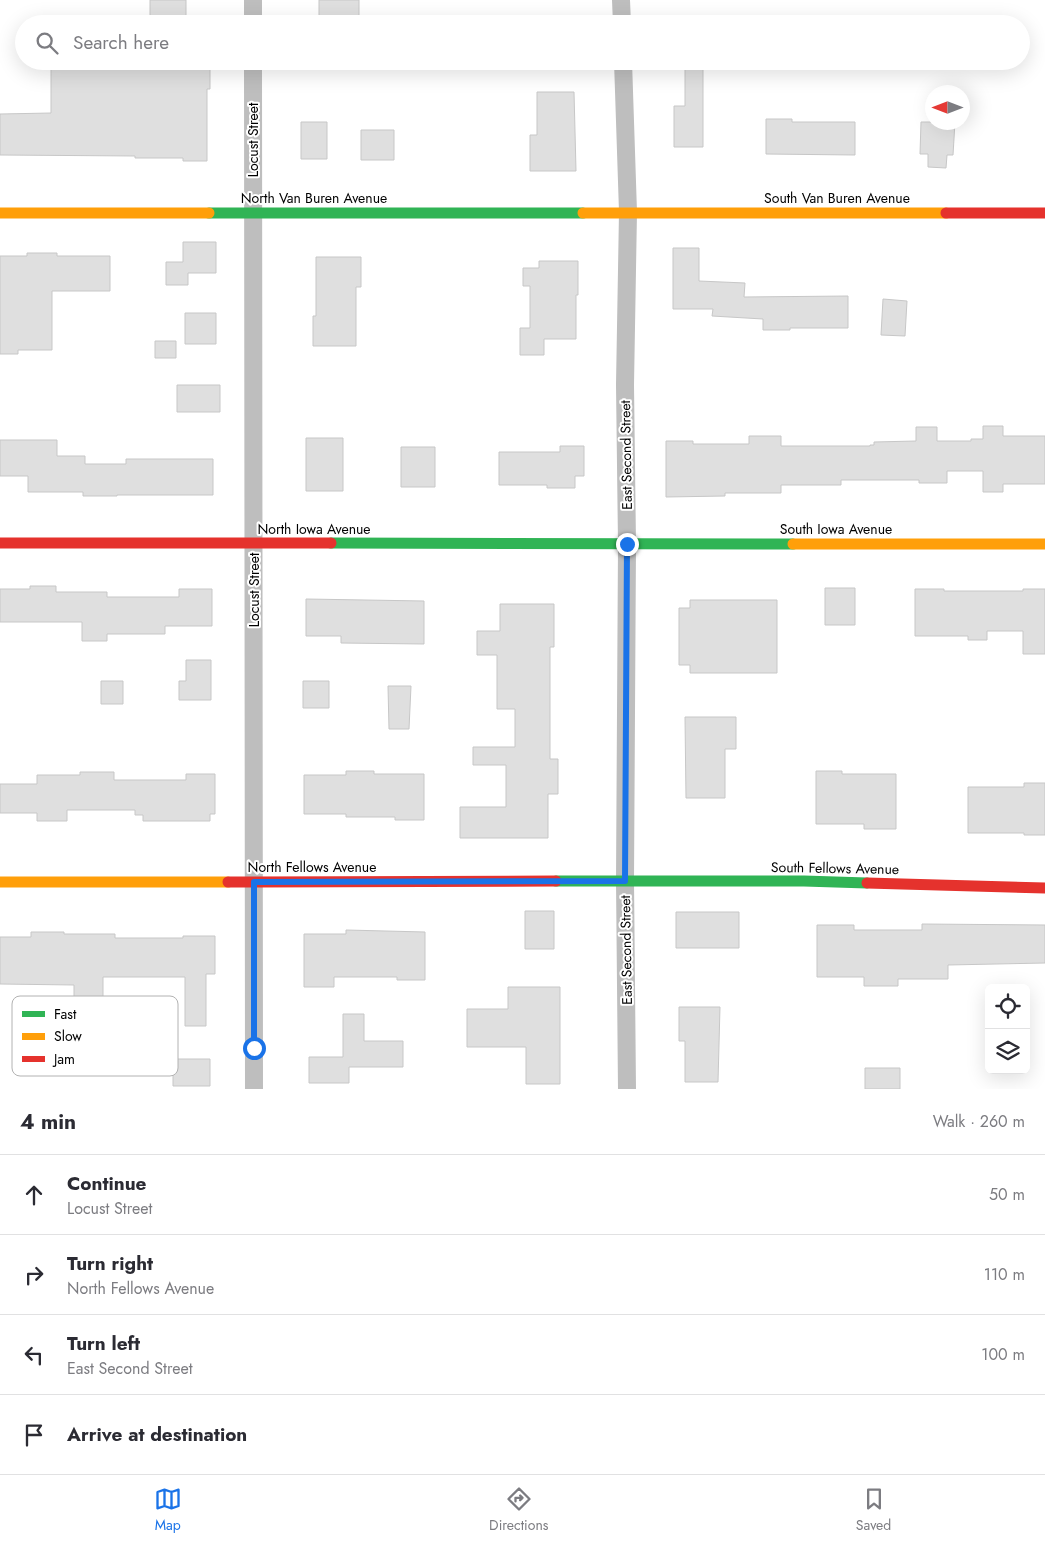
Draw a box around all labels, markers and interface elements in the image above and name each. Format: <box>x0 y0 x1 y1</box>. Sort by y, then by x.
search box <box>15 15 1030 70</box>
icon: search <box>33 29 61 57</box>
text: Search here <box>73 29 169 56</box>
north arrow <box>925 85 970 130</box>
street label: Locust Street <box>243 102 263 177</box>
street label: North Van Buren Avenue <box>241 188 387 208</box>
street label: South Van Buren Avenue <box>764 188 910 208</box>
street label: East Second Street <box>615 399 637 510</box>
street label: North Iowa Avenue <box>257 519 371 539</box>
street label: South Iowa Avenue <box>780 519 892 539</box>
route end <box>616 533 639 556</box>
street label: Locust Street <box>244 552 264 627</box>
street label: North Fellows Avenue <box>248 857 376 877</box>
street label: South Fellows Avenue <box>771 857 899 879</box>
street label: East Second Street <box>615 894 637 1005</box>
map controls <box>985 984 1030 1074</box>
button: locate <box>985 984 1030 1029</box>
legend <box>12 996 178 1076</box>
text: Fast <box>54 1004 77 1024</box>
text: Slow <box>54 1026 82 1046</box>
button: layers <box>985 1029 1030 1074</box>
route start <box>243 1037 266 1060</box>
text: Jam <box>52 1049 75 1069</box>
text: 4 min <box>20 1107 76 1137</box>
text: Walk · 260 m <box>933 1110 1025 1133</box>
text: Continue <box>67 1170 146 1197</box>
icon: ahead <box>20 1181 48 1209</box>
text: 50 m <box>989 1183 1025 1206</box>
text: Locust Street <box>67 1197 152 1220</box>
text: Turn right <box>67 1250 153 1277</box>
icon: right <box>20 1261 48 1289</box>
text: 110 m <box>984 1263 1025 1286</box>
text: North Fellows Avenue <box>67 1277 214 1300</box>
text: Turn left <box>67 1330 140 1357</box>
icon: left <box>20 1341 48 1369</box>
text: 100 m <box>981 1343 1025 1366</box>
text: East Second Street <box>67 1357 192 1380</box>
icon: arrive <box>20 1421 48 1449</box>
text: Arrive at destination <box>67 1421 247 1448</box>
tab: Map <box>154 1485 182 1535</box>
tab: Directions <box>489 1485 548 1535</box>
tab: Saved <box>856 1485 891 1535</box>

